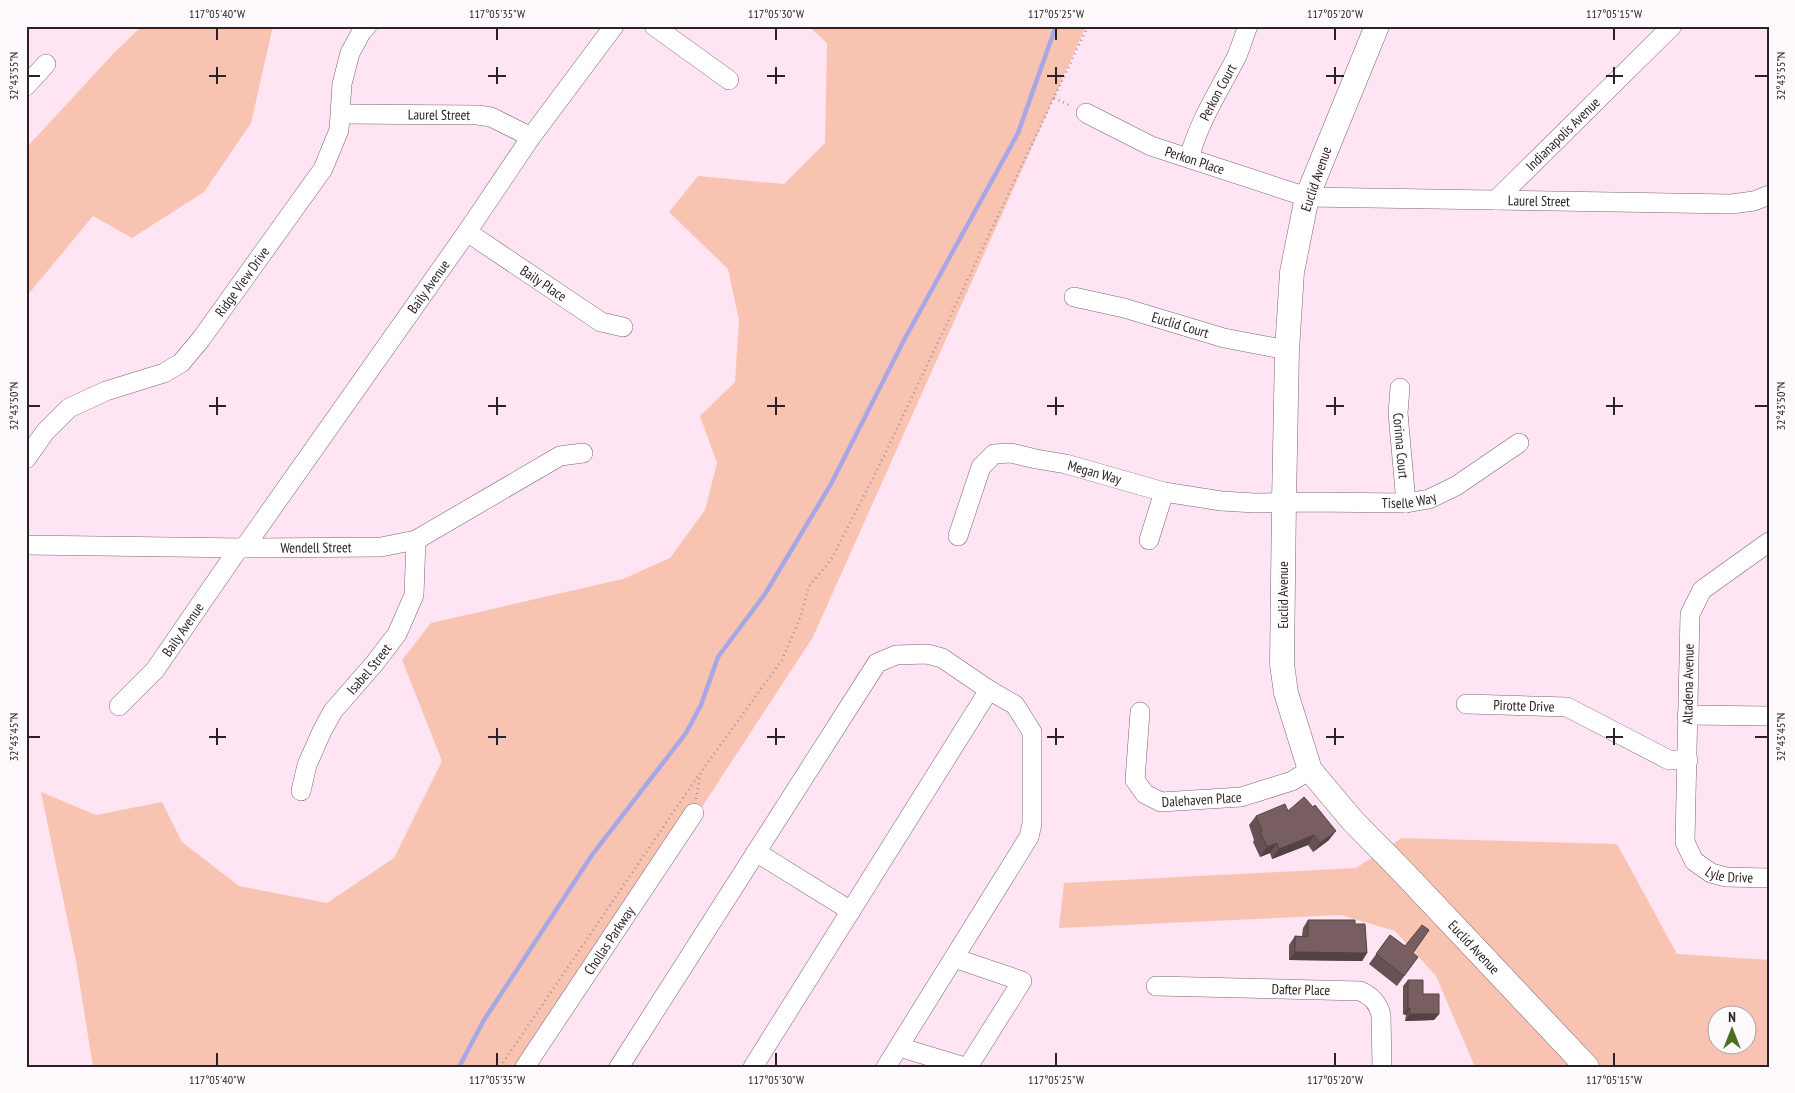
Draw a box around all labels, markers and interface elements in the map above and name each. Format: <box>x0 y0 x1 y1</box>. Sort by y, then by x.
text: 117°05'40"W <box>189 6 245 21</box>
text: 117°05'35"W <box>469 6 525 21</box>
text: 117°05'30"W <box>748 6 804 21</box>
text: 117°05'25"W <box>1028 6 1084 21</box>
text: 117°05'20"W <box>1307 6 1363 21</box>
text: 117°05'15"W <box>1586 6 1642 21</box>
text: 32°43'55"N <box>6 52 21 100</box>
text: 32°43'55"N <box>1773 52 1788 100</box>
street label: Perkon Court <box>1195 61 1240 124</box>
street label: Indianapolis Avenue <box>1522 93 1604 174</box>
street label: Laurel Street <box>408 105 470 124</box>
street label: Perkon Place <box>1163 142 1227 179</box>
street label: Euclid Avenue <box>1297 144 1336 214</box>
street label: Laurel Street <box>1508 191 1570 210</box>
street label: Ridge View Drive <box>211 243 274 320</box>
street label: Baily Avenue <box>403 256 454 317</box>
street label: Baily Place <box>517 261 570 305</box>
street label: Euclid Court <box>1150 308 1211 342</box>
text: 32°43'50"N <box>6 382 21 430</box>
text: 32°43'50"N <box>1773 382 1788 430</box>
street label: Corinna Court <box>1389 412 1413 480</box>
street label: Megan Way <box>1066 456 1124 489</box>
street label: Tiselle Way <box>1382 488 1440 512</box>
street label: Wendell Street <box>280 538 352 557</box>
street label: Euclid Avenue <box>1274 561 1292 629</box>
street label: Baily Avenue <box>158 599 208 660</box>
street label: Isabel Street <box>343 640 395 698</box>
street label: Altadena Avenue <box>1678 643 1698 725</box>
street label: Pirotte Drive <box>1493 696 1555 716</box>
text: 32°43'45"N <box>6 713 21 761</box>
text: 32°43'45"N <box>1773 713 1788 761</box>
street label: Dalehaven Place <box>1161 788 1242 811</box>
street label: Lyle Drive <box>1702 863 1753 887</box>
street label: Chollas Parkway <box>580 902 639 978</box>
street label: Euclid Avenue <box>1444 917 1504 978</box>
street label: Dafter Place <box>1271 980 1331 999</box>
north arrow <box>1708 1006 1758 1056</box>
text: N <box>1728 1008 1736 1026</box>
text: 117°05'40"W <box>189 1072 245 1087</box>
text: 117°05'35"W <box>469 1072 525 1087</box>
text: 117°05'30"W <box>748 1072 804 1087</box>
text: 117°05'25"W <box>1028 1072 1084 1087</box>
text: 117°05'20"W <box>1307 1072 1363 1087</box>
text: 117°05'15"W <box>1586 1072 1642 1087</box>

